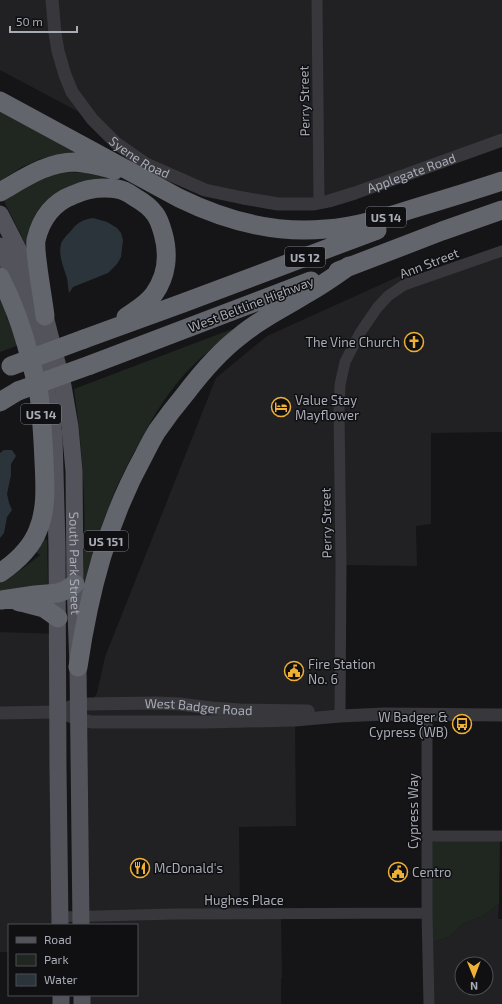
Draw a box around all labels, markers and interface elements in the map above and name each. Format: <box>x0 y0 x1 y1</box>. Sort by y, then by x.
scale bar <box>10 8 77 34</box>
text: 50 m <box>16 14 43 28</box>
street label: Perry Street <box>295 66 313 136</box>
street label: Syene Road <box>106 133 172 182</box>
street label: Applegate Road <box>365 149 458 196</box>
road number: US 14 <box>366 207 406 227</box>
street label: Ann Street <box>397 244 461 282</box>
road number: US 12 <box>285 247 325 267</box>
street label: West Beltline Highway <box>186 273 316 335</box>
church icon: The Vine Church <box>403 331 425 353</box>
place label: The Vine Church <box>305 334 400 350</box>
place label: Value Stay Mayflower <box>295 392 359 423</box>
hotel icon: Value Stay Mayflower <box>270 396 292 418</box>
road number: US 14 <box>21 404 61 424</box>
street label: Perry Street <box>317 488 335 558</box>
street label: South Park Street <box>66 512 84 615</box>
road number: US 151 <box>84 531 128 551</box>
place label: Fire Station No. 6 <box>308 656 376 687</box>
public building icon: Fire Station No. 6 <box>283 660 305 682</box>
street label: West Badger Road <box>144 695 253 718</box>
place label: W Badger & Cypress (WB) <box>369 709 448 740</box>
bus stop icon: W Badger & Cypress (WB) <box>451 713 473 735</box>
street label: Cypress Way <box>405 773 421 849</box>
restaurant icon: McDonald's <box>129 857 151 879</box>
place label: McDonald's <box>154 860 223 876</box>
public building icon: Centro <box>387 861 409 883</box>
place label: Centro <box>412 864 451 880</box>
street label: Hughes Place <box>204 892 284 908</box>
legend <box>8 924 138 996</box>
text: Road <box>44 932 72 946</box>
text: Park <box>44 952 69 966</box>
north arrow <box>454 956 494 996</box>
text: Water <box>44 972 78 986</box>
text: N <box>470 980 478 993</box>

